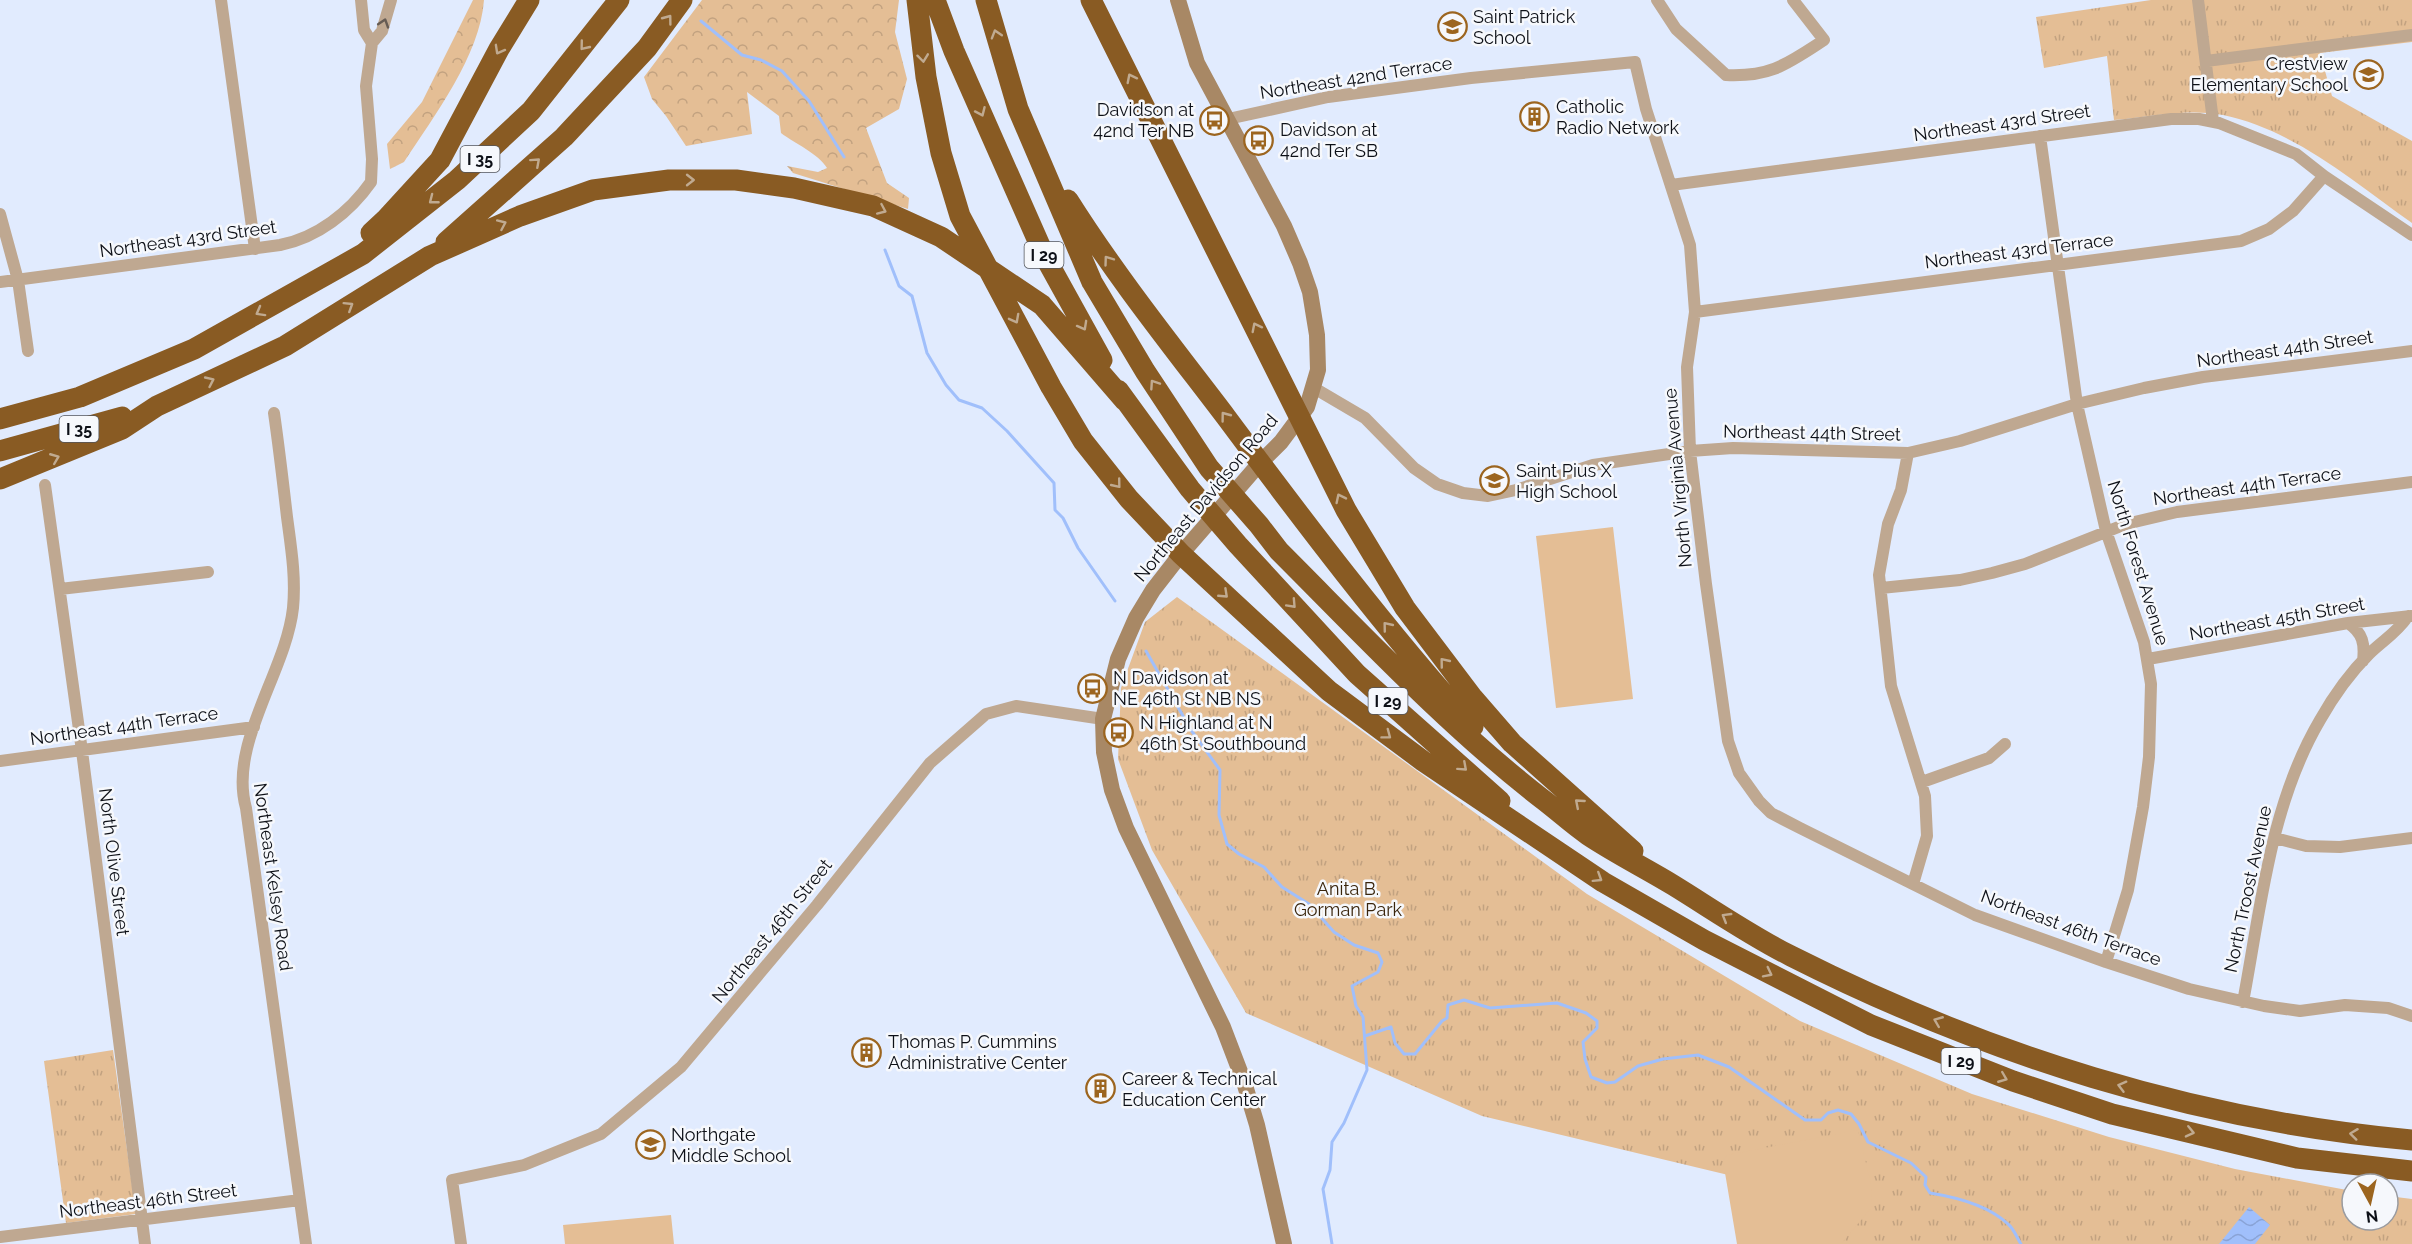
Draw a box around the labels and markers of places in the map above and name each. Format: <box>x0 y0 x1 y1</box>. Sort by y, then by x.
place label: Saint Patrick School <box>1473 6 1576 48</box>
school or university icon: Saint Patrick School <box>1436 11 1468 43</box>
place label: Crestview Elementary School <box>2190 53 2348 95</box>
school or university icon: Crestview Elementary School <box>2353 58 2385 90</box>
place label: Catholic Radio Network <box>1556 96 1679 138</box>
place label: Davidson at 42nd Ter NB <box>1093 99 1194 141</box>
building icon: Catholic Radio Network <box>1519 101 1551 133</box>
bus stop icon: Davidson at 42nd Ter NB <box>1199 104 1231 136</box>
place label: Davidson at 42nd Ter SB <box>1280 119 1378 161</box>
bus stop icon: Davidson at 42nd Ter SB <box>1243 124 1275 156</box>
place label: Saint Pius X High School <box>1516 460 1617 502</box>
school or university icon: Saint Pius X High School <box>1479 465 1511 497</box>
place label: N Davidson at NE 46th St NB NS <box>1113 667 1261 709</box>
bus stop icon: N Davidson at NE 46th St NB NS <box>1076 672 1108 704</box>
place label: N Highland at N 46th St Southbound <box>1140 712 1306 754</box>
bus stop icon: N Highland at N 46th St Southbound <box>1103 717 1135 749</box>
place label: Thomas P. Cummins Administrative Center <box>888 1031 1068 1073</box>
building icon: Thomas P. Cummins Administrative Center <box>851 1036 883 1068</box>
place label: Career & Technical Education Center <box>1122 1068 1277 1110</box>
building icon: Career & Technical Education Center <box>1085 1073 1117 1105</box>
place label: Northgate Middle School <box>671 1124 791 1166</box>
school or university icon: Northgate Middle School <box>634 1129 666 1161</box>

